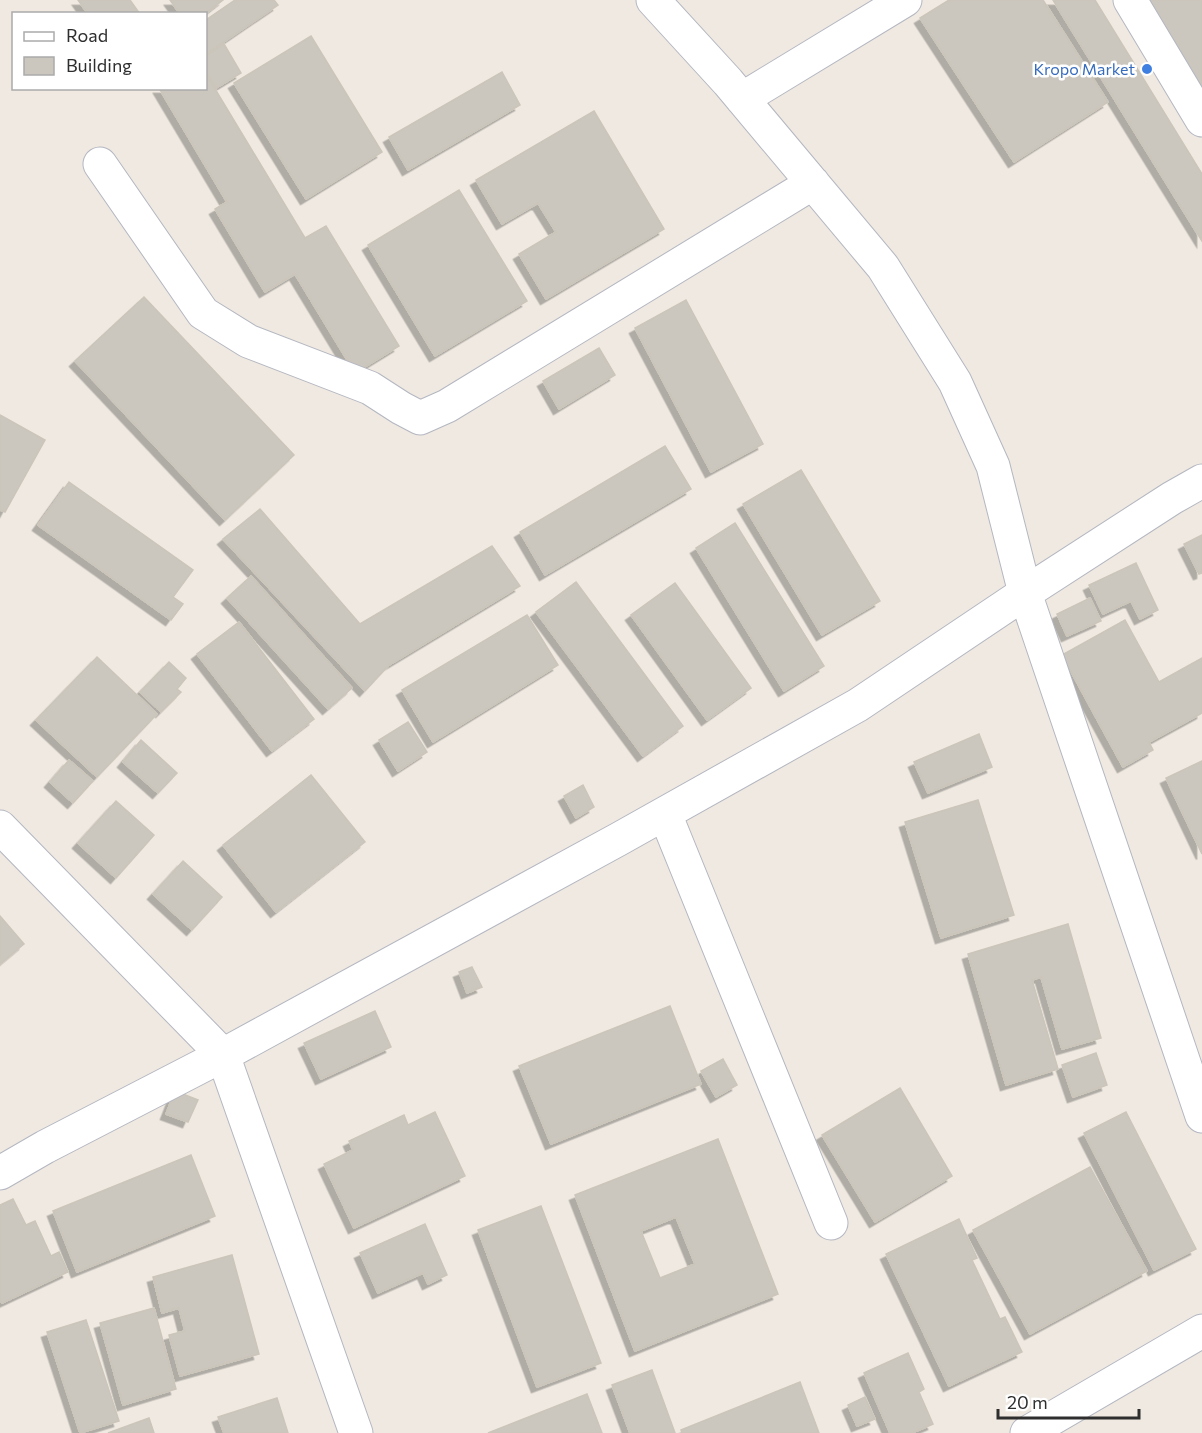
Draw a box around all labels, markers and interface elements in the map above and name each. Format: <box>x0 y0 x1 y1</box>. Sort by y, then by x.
legend <box>12 12 207 90</box>
text: Road <box>66 24 108 46</box>
text: Building <box>66 54 132 76</box>
place label: Kropo Market <box>1033 59 1135 78</box>
marker: Kropo Market <box>1140 62 1154 76</box>
scale bar <box>998 1382 1139 1420</box>
text: 20 m <box>1007 1391 1048 1413</box>

